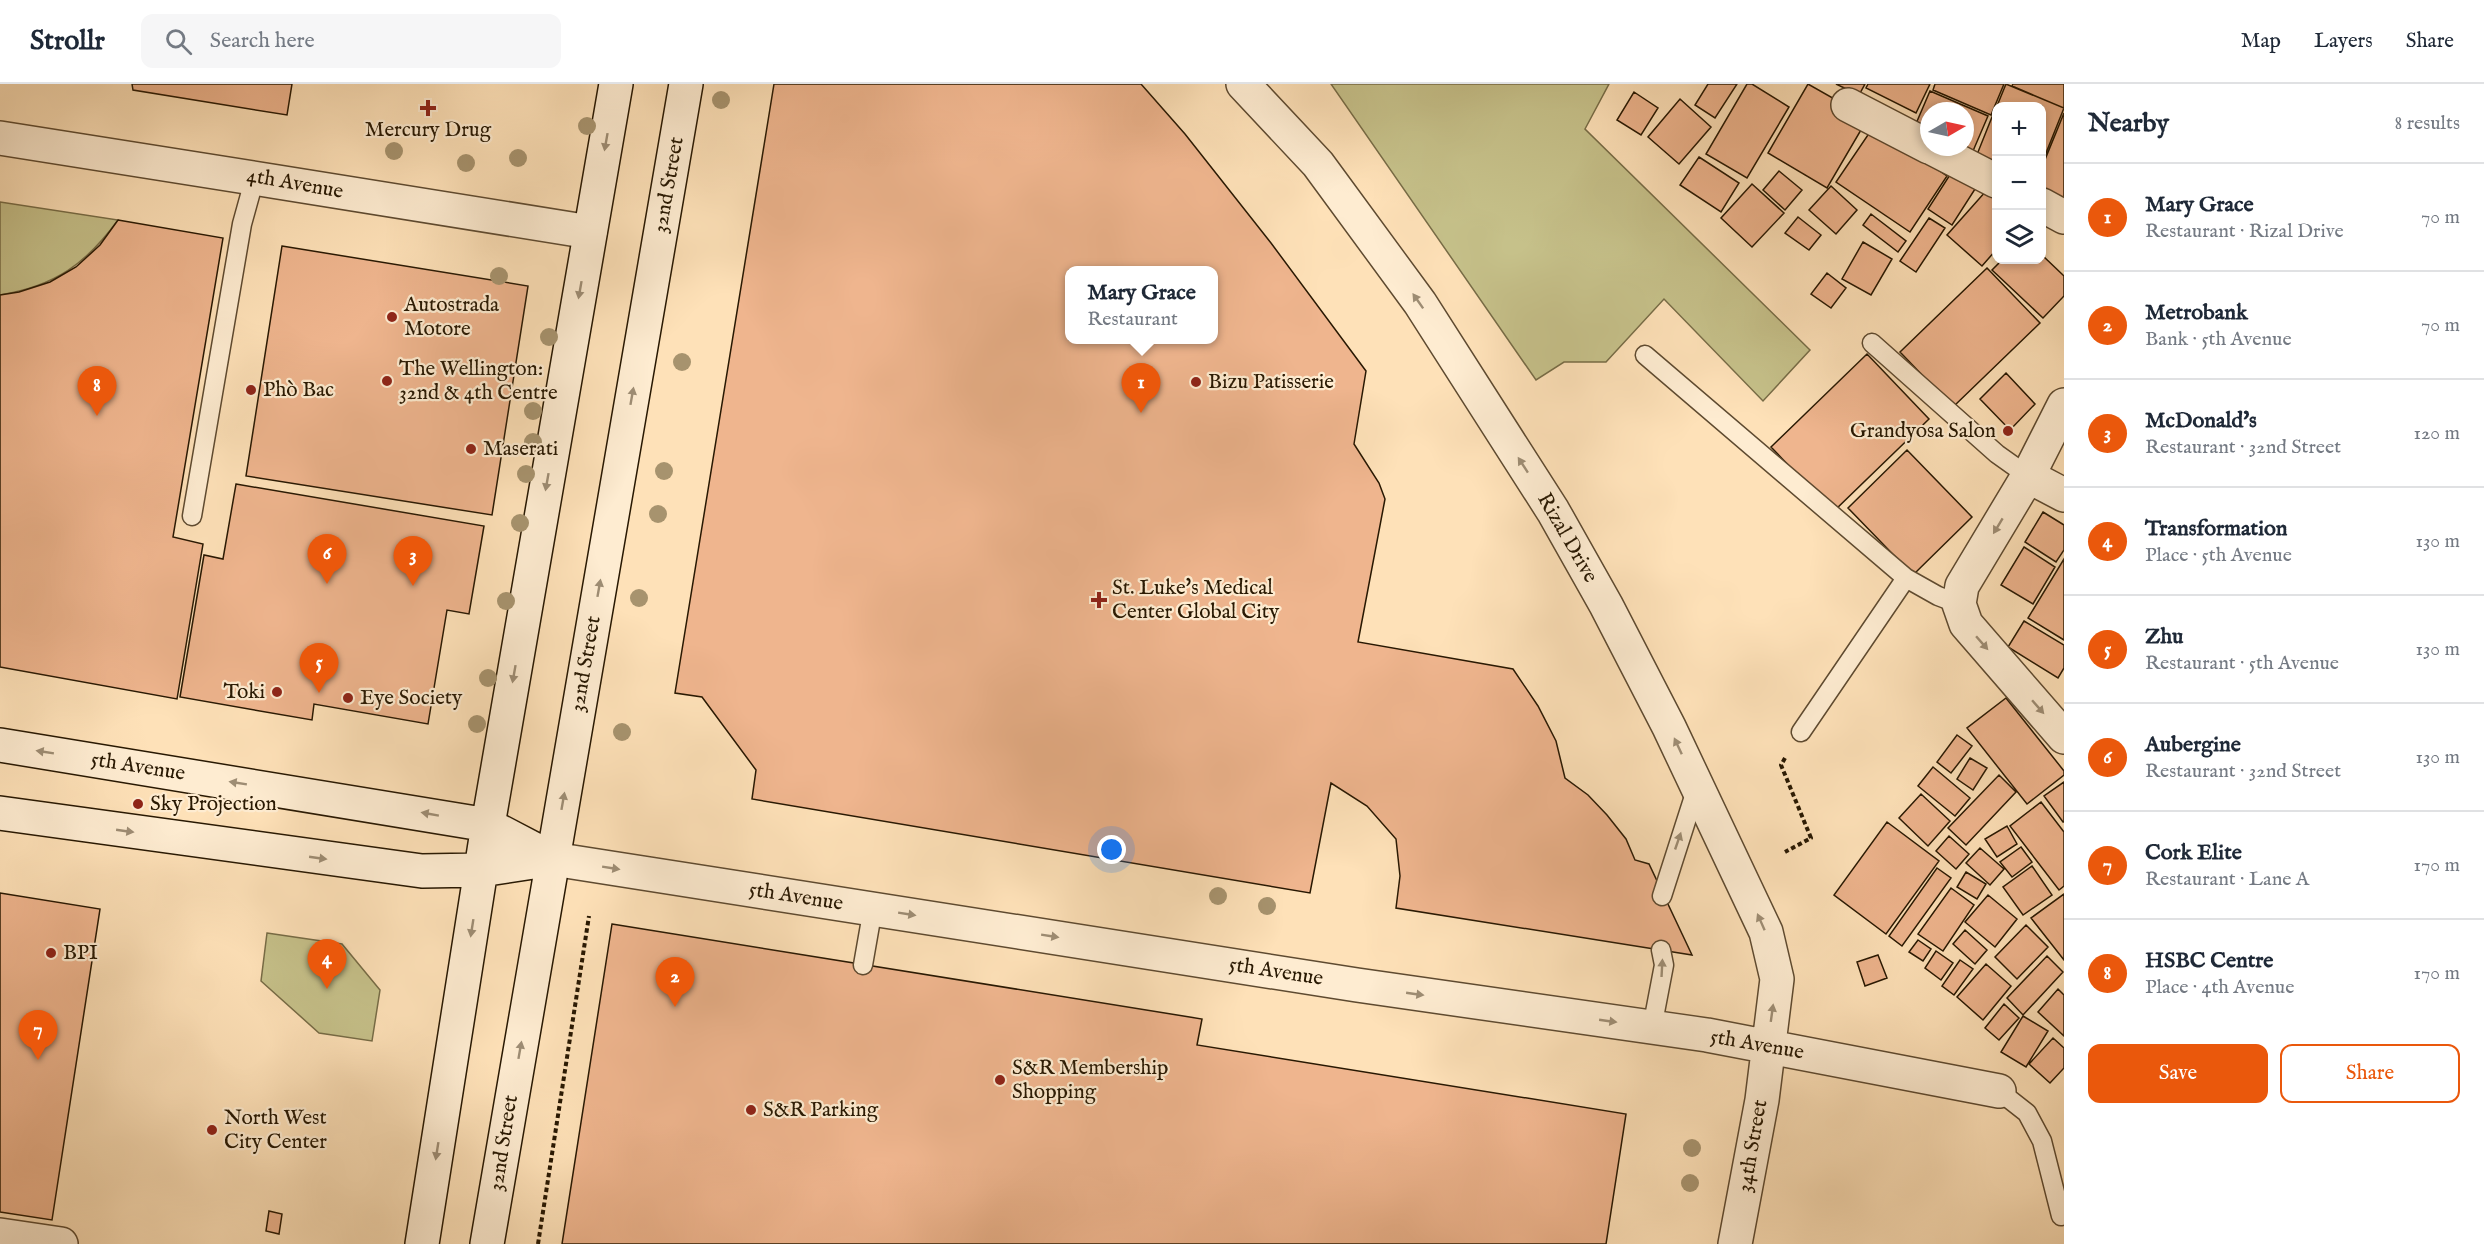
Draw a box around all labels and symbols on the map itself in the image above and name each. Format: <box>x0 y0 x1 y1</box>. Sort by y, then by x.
marker: Mercury Drug <box>421 101 435 115</box>
north arrow <box>1920 102 1974 156</box>
place label: Mercury Drug <box>365 117 492 144</box>
one-way arrow <box>601 132 610 151</box>
street label: 32nd Street <box>647 135 691 235</box>
street label: 4th Avenue <box>245 162 346 206</box>
one-way arrow <box>575 280 584 299</box>
place label: Autostrada Motore <box>403 292 500 343</box>
one-way arrow <box>1412 294 1424 310</box>
marker: Autostrada Motore <box>385 310 399 324</box>
place label: The Wellington: 32nd & 4th Centre <box>399 356 558 407</box>
pin: 1 <box>1122 364 1160 413</box>
pin: 8 <box>78 366 116 416</box>
place label: Bizu Patisserie <box>1208 369 1334 396</box>
marker: The Wellington: 32nd & 4th Centre <box>380 374 394 388</box>
marker: Bizu Patisserie <box>1189 375 1203 389</box>
place label: Phò Bac <box>263 377 334 404</box>
marker: Phò Bac <box>244 383 258 397</box>
one-way arrow <box>628 386 637 405</box>
place label: Grandyosa Salon <box>1850 418 1996 445</box>
marker: Grandyosa Salon <box>2001 424 2015 438</box>
place label: Maserati <box>483 436 558 463</box>
marker: Maserati <box>464 442 478 456</box>
one-way arrow <box>1517 458 1529 474</box>
one-way arrow <box>542 472 551 491</box>
street label: Rizal Drive <box>1530 488 1604 588</box>
one-way arrow <box>1993 518 2004 534</box>
pin: 6 <box>308 534 346 584</box>
pin: 3 <box>394 536 432 586</box>
place label: St. Luke's Medical Center Global City <box>1112 575 1280 626</box>
one-way arrow <box>595 579 604 598</box>
marker: St. Luke's Medical Center Global City <box>1090 591 1108 609</box>
street label: 32nd Street <box>564 614 608 714</box>
one-way arrow <box>1975 635 1988 650</box>
pin: 5 <box>300 644 338 693</box>
one-way arrow <box>509 665 518 684</box>
place label: Toki <box>224 679 265 706</box>
marker: Toki <box>270 685 284 699</box>
place label: Eye Society <box>360 685 463 712</box>
marker: Eye Society <box>341 691 355 705</box>
one-way arrow <box>2031 699 2044 714</box>
one-way arrow <box>1674 738 1683 755</box>
street label: 5th Avenue <box>89 746 187 788</box>
one-way arrow <box>35 748 54 757</box>
one-way arrow <box>228 778 247 787</box>
place label: Sky Projection <box>150 791 277 818</box>
one-way arrow <box>559 791 568 810</box>
marker: Sky Projection <box>131 797 145 811</box>
one-way arrow <box>421 809 440 818</box>
one-way arrow <box>116 827 135 836</box>
one-way arrow <box>1674 832 1684 850</box>
your location <box>1097 835 1126 864</box>
one-way arrow <box>309 853 328 862</box>
one-way arrow <box>601 864 620 873</box>
street label: 5th Avenue <box>747 876 845 918</box>
one-way arrow <box>898 909 917 918</box>
one-way arrow <box>1757 914 1766 931</box>
one-way arrow <box>467 919 476 938</box>
one-way arrow <box>1040 932 1059 941</box>
place label: BPI <box>63 940 98 967</box>
pin: 4 <box>308 940 346 989</box>
marker: BPI <box>44 946 58 960</box>
street label: 5th Avenue <box>1227 951 1325 993</box>
pin: 2 <box>656 958 694 1007</box>
one-way arrow <box>1657 958 1666 977</box>
one-way arrow <box>1406 989 1425 998</box>
one-way arrow <box>1768 1003 1777 1022</box>
pin: 7 <box>18 1010 57 1060</box>
one-way arrow <box>1599 1017 1618 1026</box>
street label: 5th Avenue <box>1708 1023 1806 1067</box>
one-way arrow <box>516 1041 525 1060</box>
place label: S&R Membership Shopping <box>1012 1055 1168 1106</box>
marker: S&R Membership Shopping <box>993 1073 1007 1087</box>
street label: 32nd Street <box>483 1093 525 1193</box>
place label: S&R Parking <box>763 1097 879 1124</box>
street label: 34th Street <box>1732 1098 1774 1194</box>
marker: S&R Parking <box>744 1103 758 1117</box>
place label: North West City Center <box>224 1105 327 1156</box>
marker: North West City Center <box>205 1123 219 1137</box>
one-way arrow <box>432 1142 441 1161</box>

